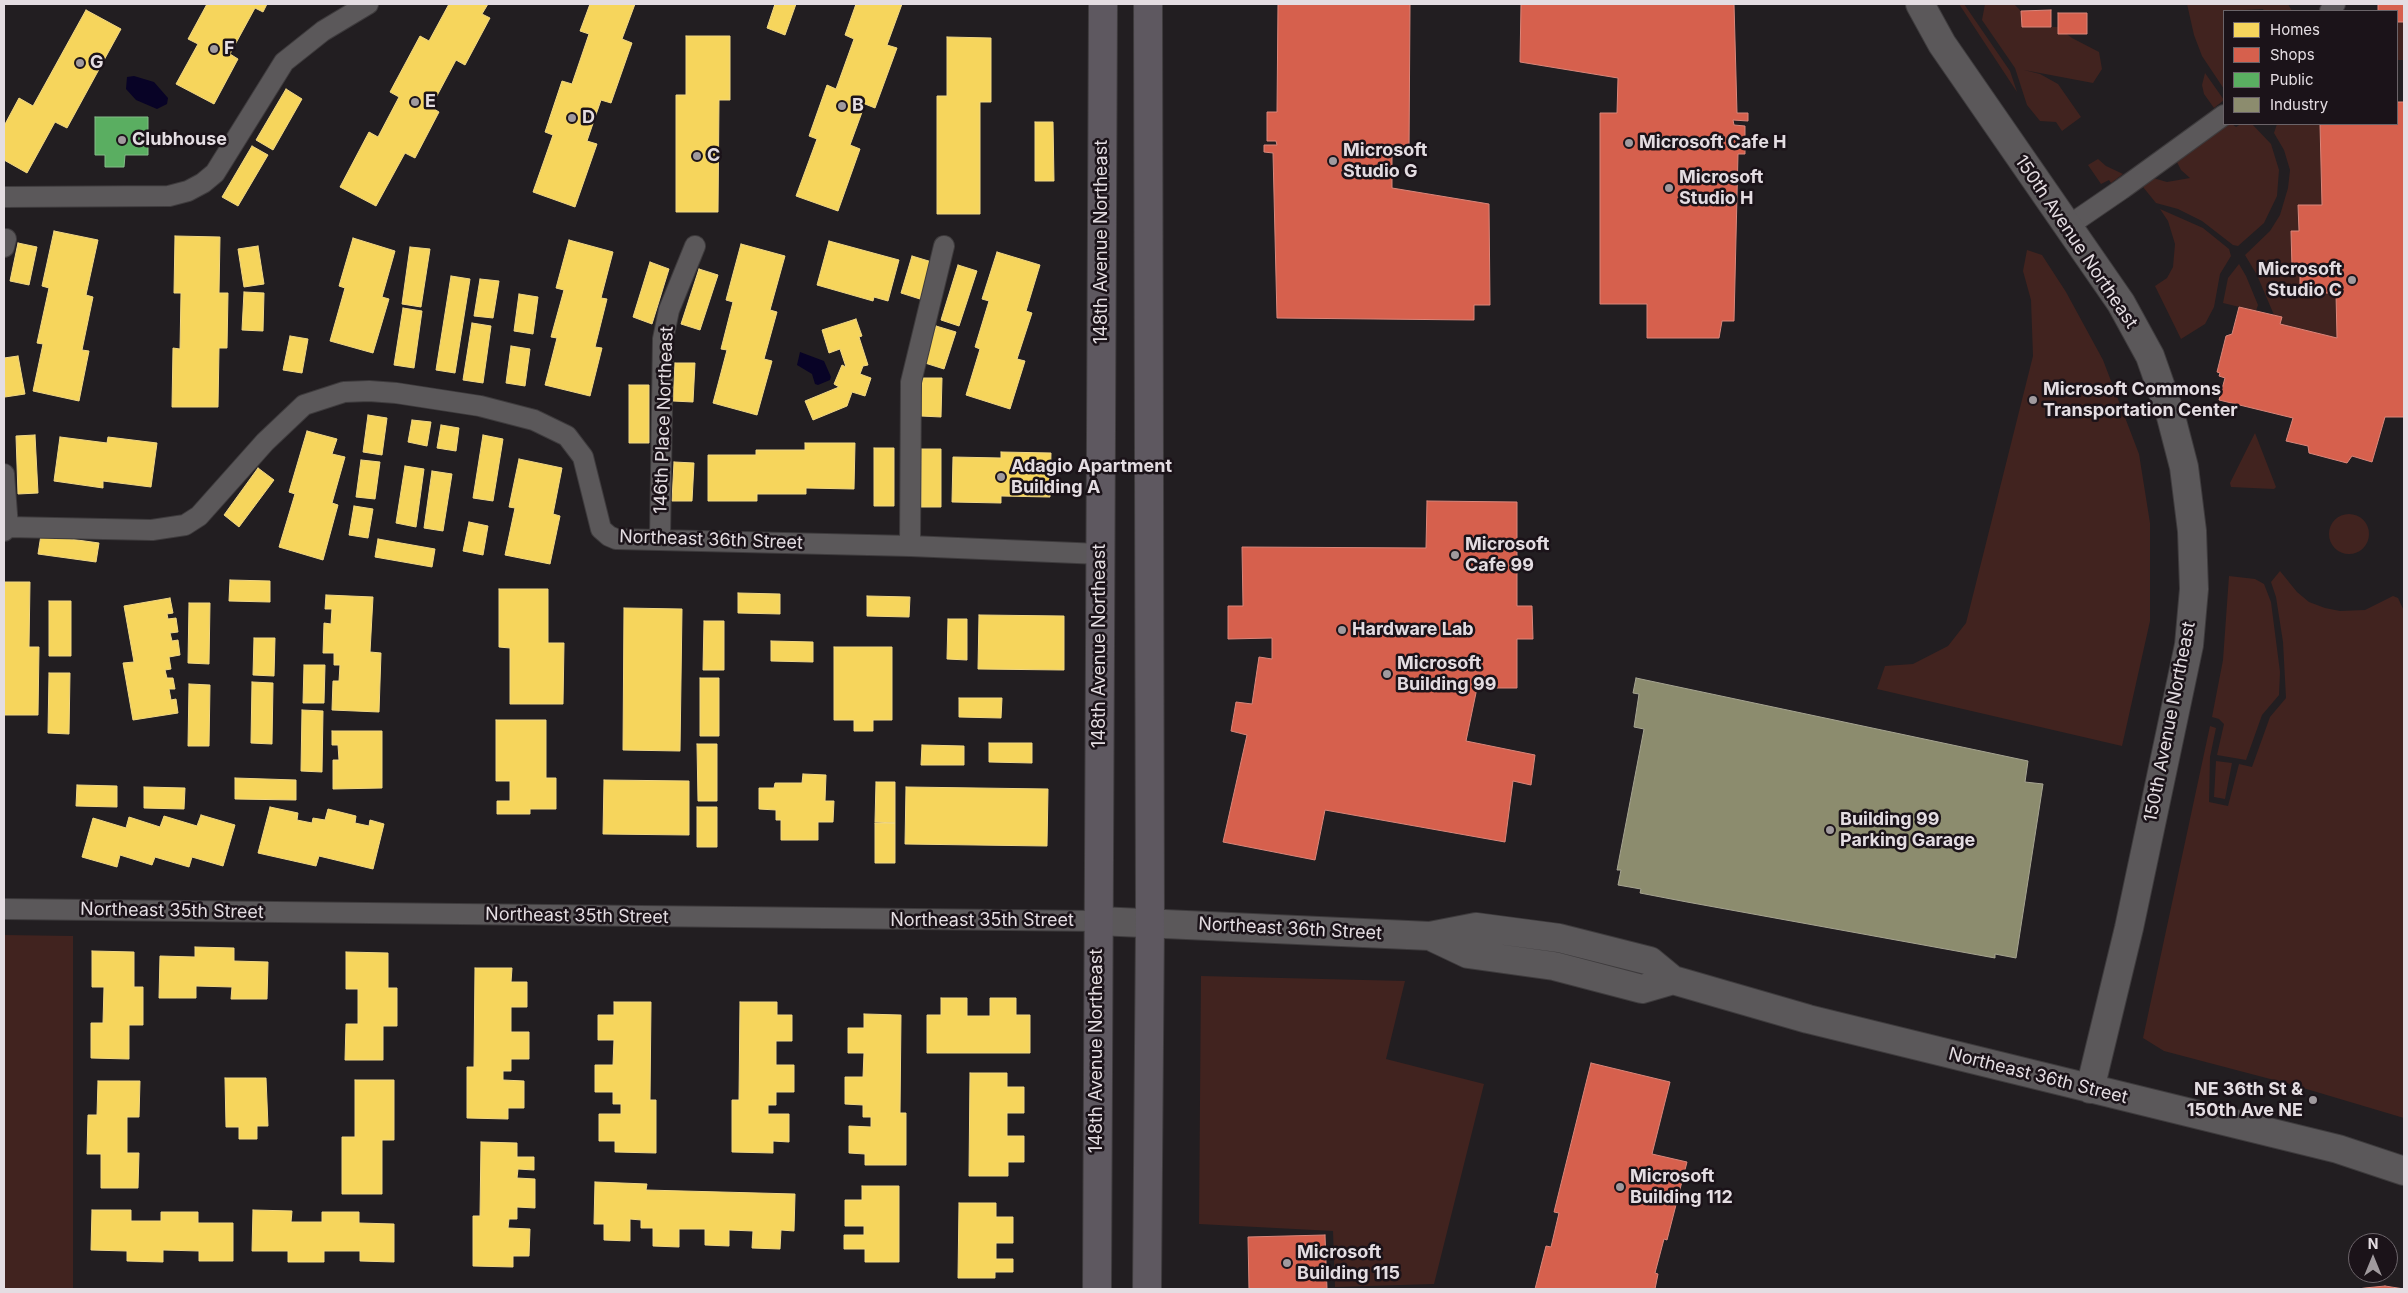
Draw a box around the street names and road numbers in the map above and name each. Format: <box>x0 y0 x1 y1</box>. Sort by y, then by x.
street label: 148th Avenue Northeast <box>1091 140 1113 344</box>
street label: 150th Avenue Northeast <box>2010 151 2142 333</box>
street label: 146th Place Northeast <box>650 326 678 514</box>
street label: Northeast 36th Street <box>619 526 803 554</box>
street label: 148th Avenue Northeast <box>1089 544 1111 748</box>
street label: 150th Avenue Northeast <box>2140 620 2200 824</box>
street label: Northeast 35th Street <box>80 899 264 923</box>
street label: Northeast 35th Street <box>485 904 669 928</box>
street label: Northeast 35th Street <box>890 910 1074 932</box>
street label: Northeast 36th Street <box>1198 913 1382 945</box>
street label: 148th Avenue Northeast <box>1086 949 1108 1153</box>
street label: Northeast 36th Street <box>1946 1043 2130 1109</box>

